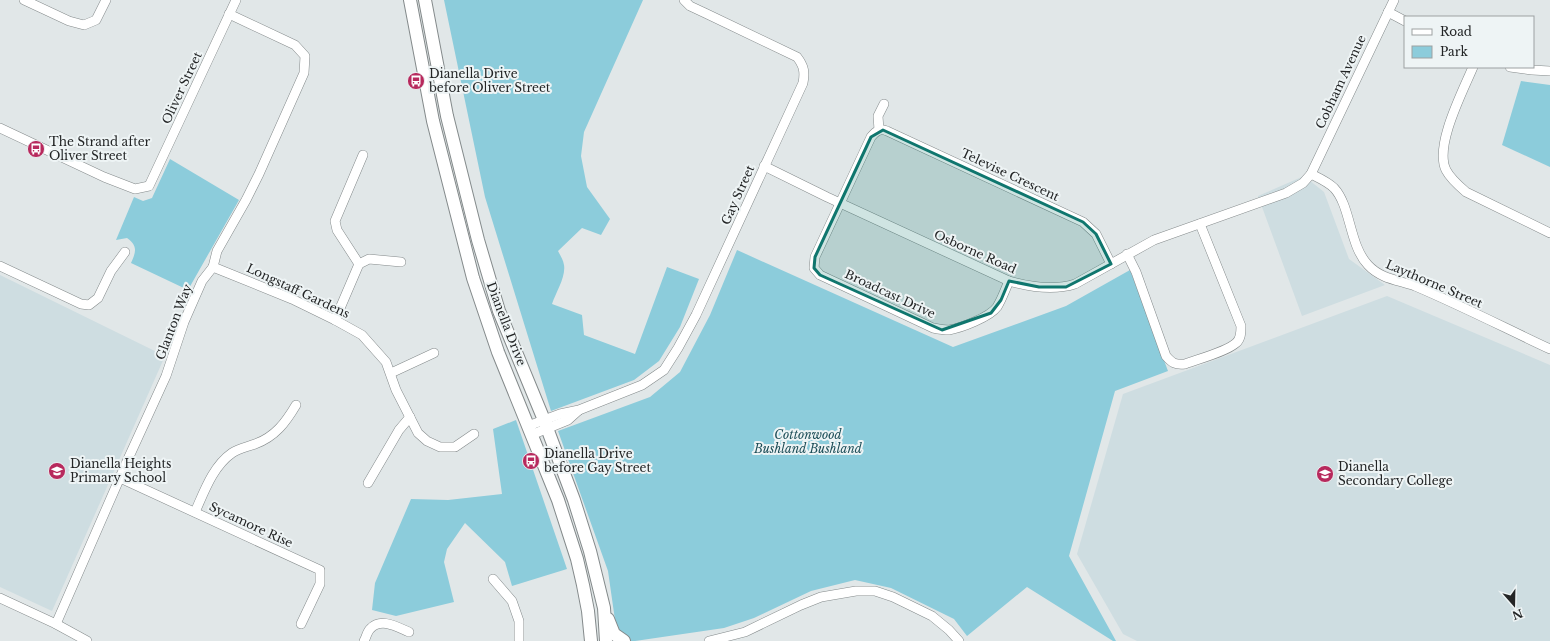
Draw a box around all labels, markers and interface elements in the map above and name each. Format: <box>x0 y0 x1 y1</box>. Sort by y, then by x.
legend <box>1404 16 1534 68</box>
text: Road <box>1440 24 1472 39</box>
street label: Cobham Avenue <box>1312 32 1369 131</box>
text: Park <box>1440 44 1468 59</box>
street label: Oliver Street <box>158 49 205 126</box>
place label: Dianella Drive before Oliver Street <box>428 66 551 95</box>
bus stop icon: Dianella Drive before Oliver Street <box>406 71 426 91</box>
place label: The Strand after Oliver Street <box>49 134 151 163</box>
bus stop icon: The Strand after Oliver Street <box>26 139 46 159</box>
street label: Televise Crescent <box>959 145 1062 204</box>
street label: Gay Street <box>718 162 758 227</box>
street label: Osborne Road <box>932 227 1019 276</box>
street label: Laythorne Street <box>1383 256 1485 311</box>
street label: Longstaff Gardens <box>244 260 352 321</box>
street label: Broadcast Drive <box>843 266 938 321</box>
street label: Dianella Drive <box>484 280 529 368</box>
street label: Glanton Way <box>152 281 195 362</box>
park label: Cottonwood Bushland Bushland <box>753 427 863 456</box>
place label: Dianella Drive before Gay Street <box>543 446 651 475</box>
bus stop icon: Dianella Drive before Gay Street <box>521 451 541 471</box>
place label: Dianella Heights Primary School <box>70 456 171 485</box>
place label: Dianella Secondary College <box>1338 459 1453 488</box>
school or university icon: Dianella Heights Primary School <box>47 461 67 481</box>
school or university icon: Dianella Secondary College <box>1315 464 1335 484</box>
street label: Sycamore Rise <box>207 499 296 551</box>
north arrow <box>1494 585 1534 625</box>
text: N <box>1510 606 1525 623</box>

